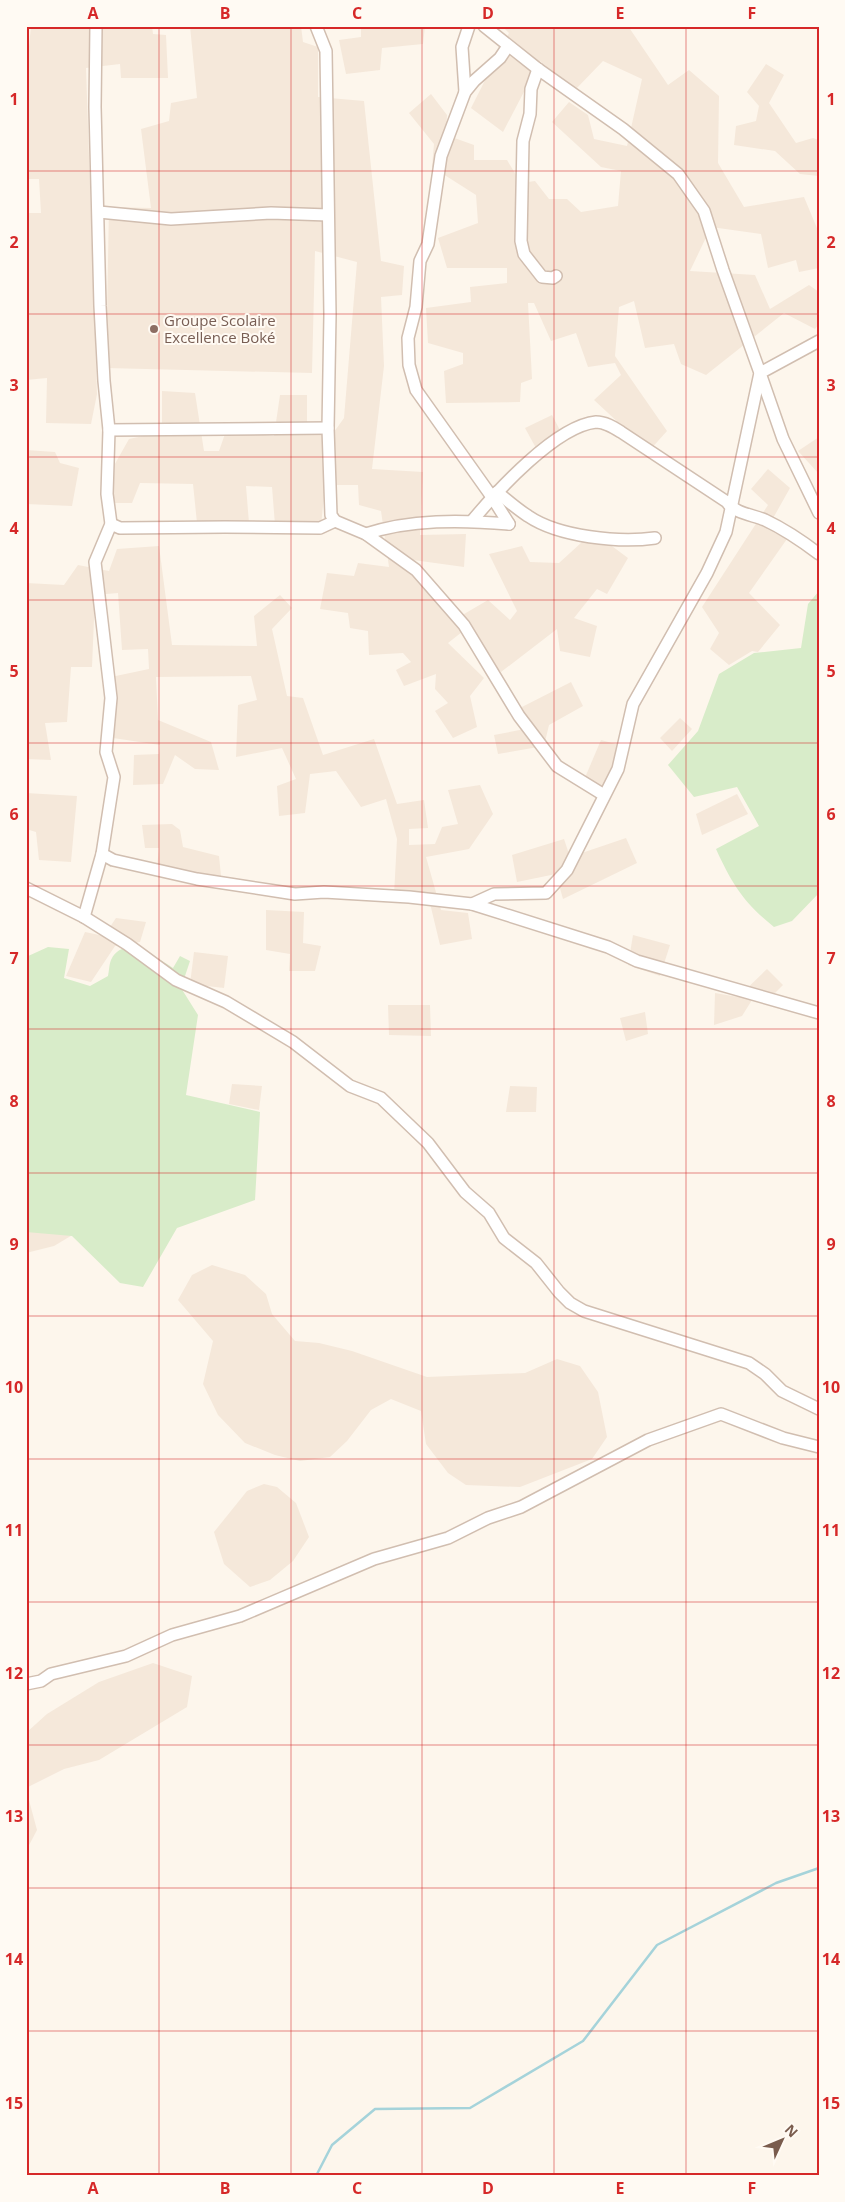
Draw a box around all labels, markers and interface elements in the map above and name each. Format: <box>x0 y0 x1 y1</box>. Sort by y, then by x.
text: A <box>87 2 99 24</box>
text: B <box>220 2 230 24</box>
text: C <box>352 2 362 24</box>
text: D <box>482 2 494 24</box>
text: E <box>616 2 625 24</box>
text: F <box>748 2 756 24</box>
text: 1 <box>9 88 19 110</box>
text: 1 <box>826 88 836 110</box>
text: 2 <box>9 231 19 253</box>
text: 2 <box>826 231 836 253</box>
place label: Groupe Scolaire Excellence Boké <box>164 310 276 347</box>
marker: Groupe Scolaire Excellence Boké <box>148 323 160 335</box>
text: 3 <box>9 374 19 396</box>
text: 3 <box>826 374 836 396</box>
text: 4 <box>9 517 19 539</box>
text: 4 <box>826 517 836 539</box>
text: 5 <box>9 660 19 682</box>
text: 5 <box>826 660 836 682</box>
text: 6 <box>9 803 19 825</box>
text: 6 <box>826 803 836 825</box>
text: 7 <box>9 947 19 969</box>
text: 7 <box>826 947 836 969</box>
text: 8 <box>9 1090 19 1112</box>
text: 8 <box>826 1090 836 1112</box>
text: 9 <box>9 1233 19 1255</box>
text: 9 <box>826 1233 836 1255</box>
text: 10 <box>5 1376 23 1398</box>
text: 10 <box>822 1376 840 1398</box>
text: 11 <box>5 1519 23 1541</box>
text: 11 <box>822 1519 840 1541</box>
text: 12 <box>5 1662 23 1684</box>
text: 12 <box>822 1662 840 1684</box>
text: 13 <box>5 1805 23 1827</box>
text: 13 <box>822 1805 840 1827</box>
text: 14 <box>5 1948 23 1970</box>
text: 14 <box>822 1948 840 1970</box>
text: 15 <box>5 2092 23 2114</box>
text: 15 <box>822 2092 840 2114</box>
north arrow <box>758 2114 808 2164</box>
text: N <box>781 2120 803 2141</box>
text: A <box>87 2177 99 2199</box>
text: B <box>220 2177 230 2199</box>
text: C <box>352 2177 362 2199</box>
text: D <box>482 2177 494 2199</box>
text: E <box>616 2177 625 2199</box>
text: F <box>748 2177 756 2199</box>

